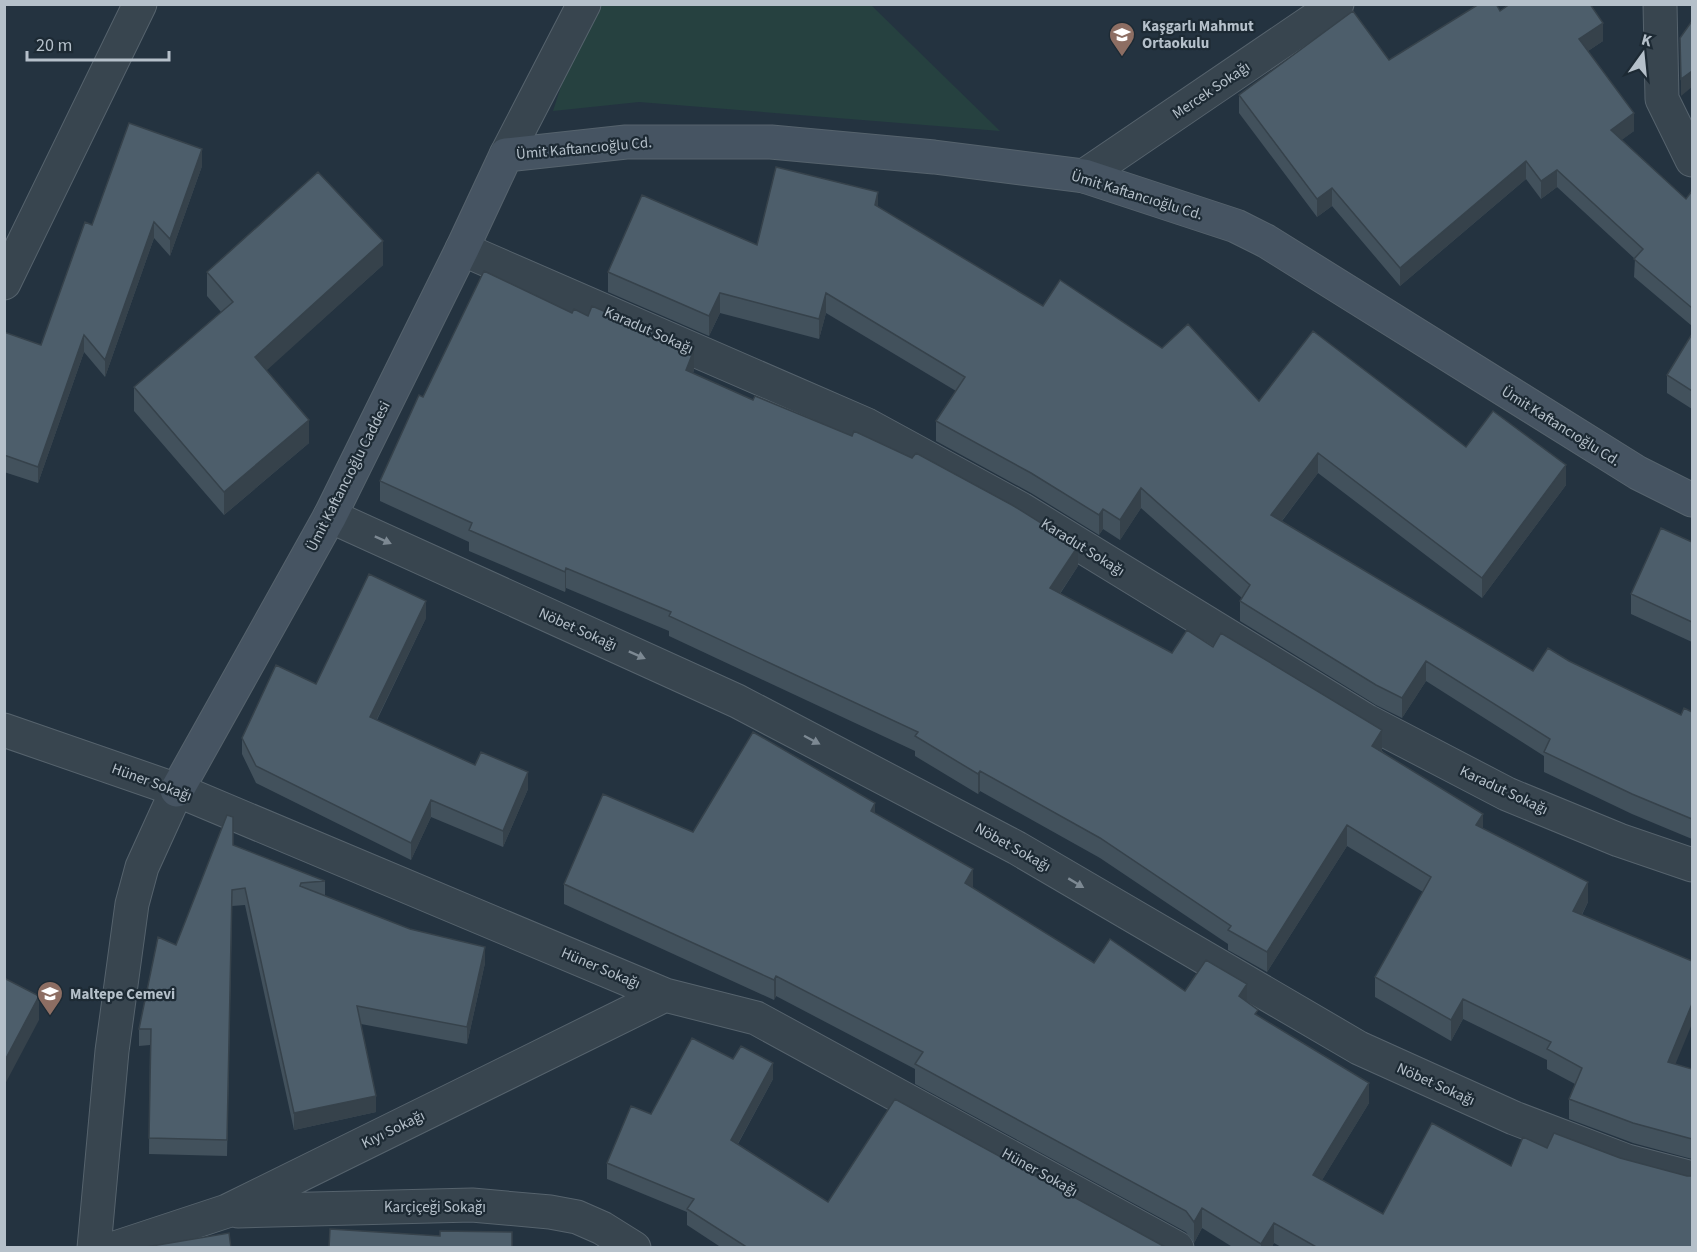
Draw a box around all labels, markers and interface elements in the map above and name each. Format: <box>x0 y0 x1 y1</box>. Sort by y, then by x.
place label: Kaşgarlı Mahmut Ortaokulu <box>1142 16 1254 54</box>
school or university icon: Kaşgarlı Mahmut Ortaokulu <box>1107 20 1137 58</box>
scale bar <box>27 24 170 62</box>
north arrow <box>1613 24 1673 84</box>
text: K <box>1639 29 1654 52</box>
text: 20 m <box>36 33 72 58</box>
street label: Mercek Sokağı <box>1168 57 1254 124</box>
street label: Ümit Kaftancıoğlu Cd. <box>515 132 653 165</box>
street label: Ümit Kaftancıoğlu Cd. <box>1069 166 1205 225</box>
street label: Karadut Sokağı <box>601 301 697 359</box>
street label: Ümit Kaftancıoğlu Cd. <box>1497 381 1624 471</box>
street label: Ümit Kaftancıoğlu Caddesi <box>301 398 395 555</box>
street label: Karadut Sokağı <box>1037 513 1129 582</box>
one-way arrow <box>374 536 392 545</box>
street label: Nöbet Sokağı <box>535 603 620 656</box>
one-way arrow <box>628 651 645 660</box>
one-way arrow <box>804 736 821 745</box>
street label: Hüner Sokağı <box>109 758 195 807</box>
street label: Karadut Sokağı <box>1456 761 1551 820</box>
street label: Nöbet Sokağı <box>971 818 1054 877</box>
one-way arrow <box>1068 877 1084 888</box>
street label: Hüner Sokağı <box>558 942 644 995</box>
school or university icon: Maltepe Cemevi <box>35 979 65 1017</box>
place label: Maltepe Cemevi <box>70 984 175 1005</box>
street label: Nöbet Sokağı <box>1393 1058 1478 1111</box>
street label: Kıyı Sokağı <box>358 1105 429 1154</box>
street label: Hüner Sokağı <box>998 1143 1082 1202</box>
street label: Karçiçeği Sokağı <box>384 1197 486 1218</box>

